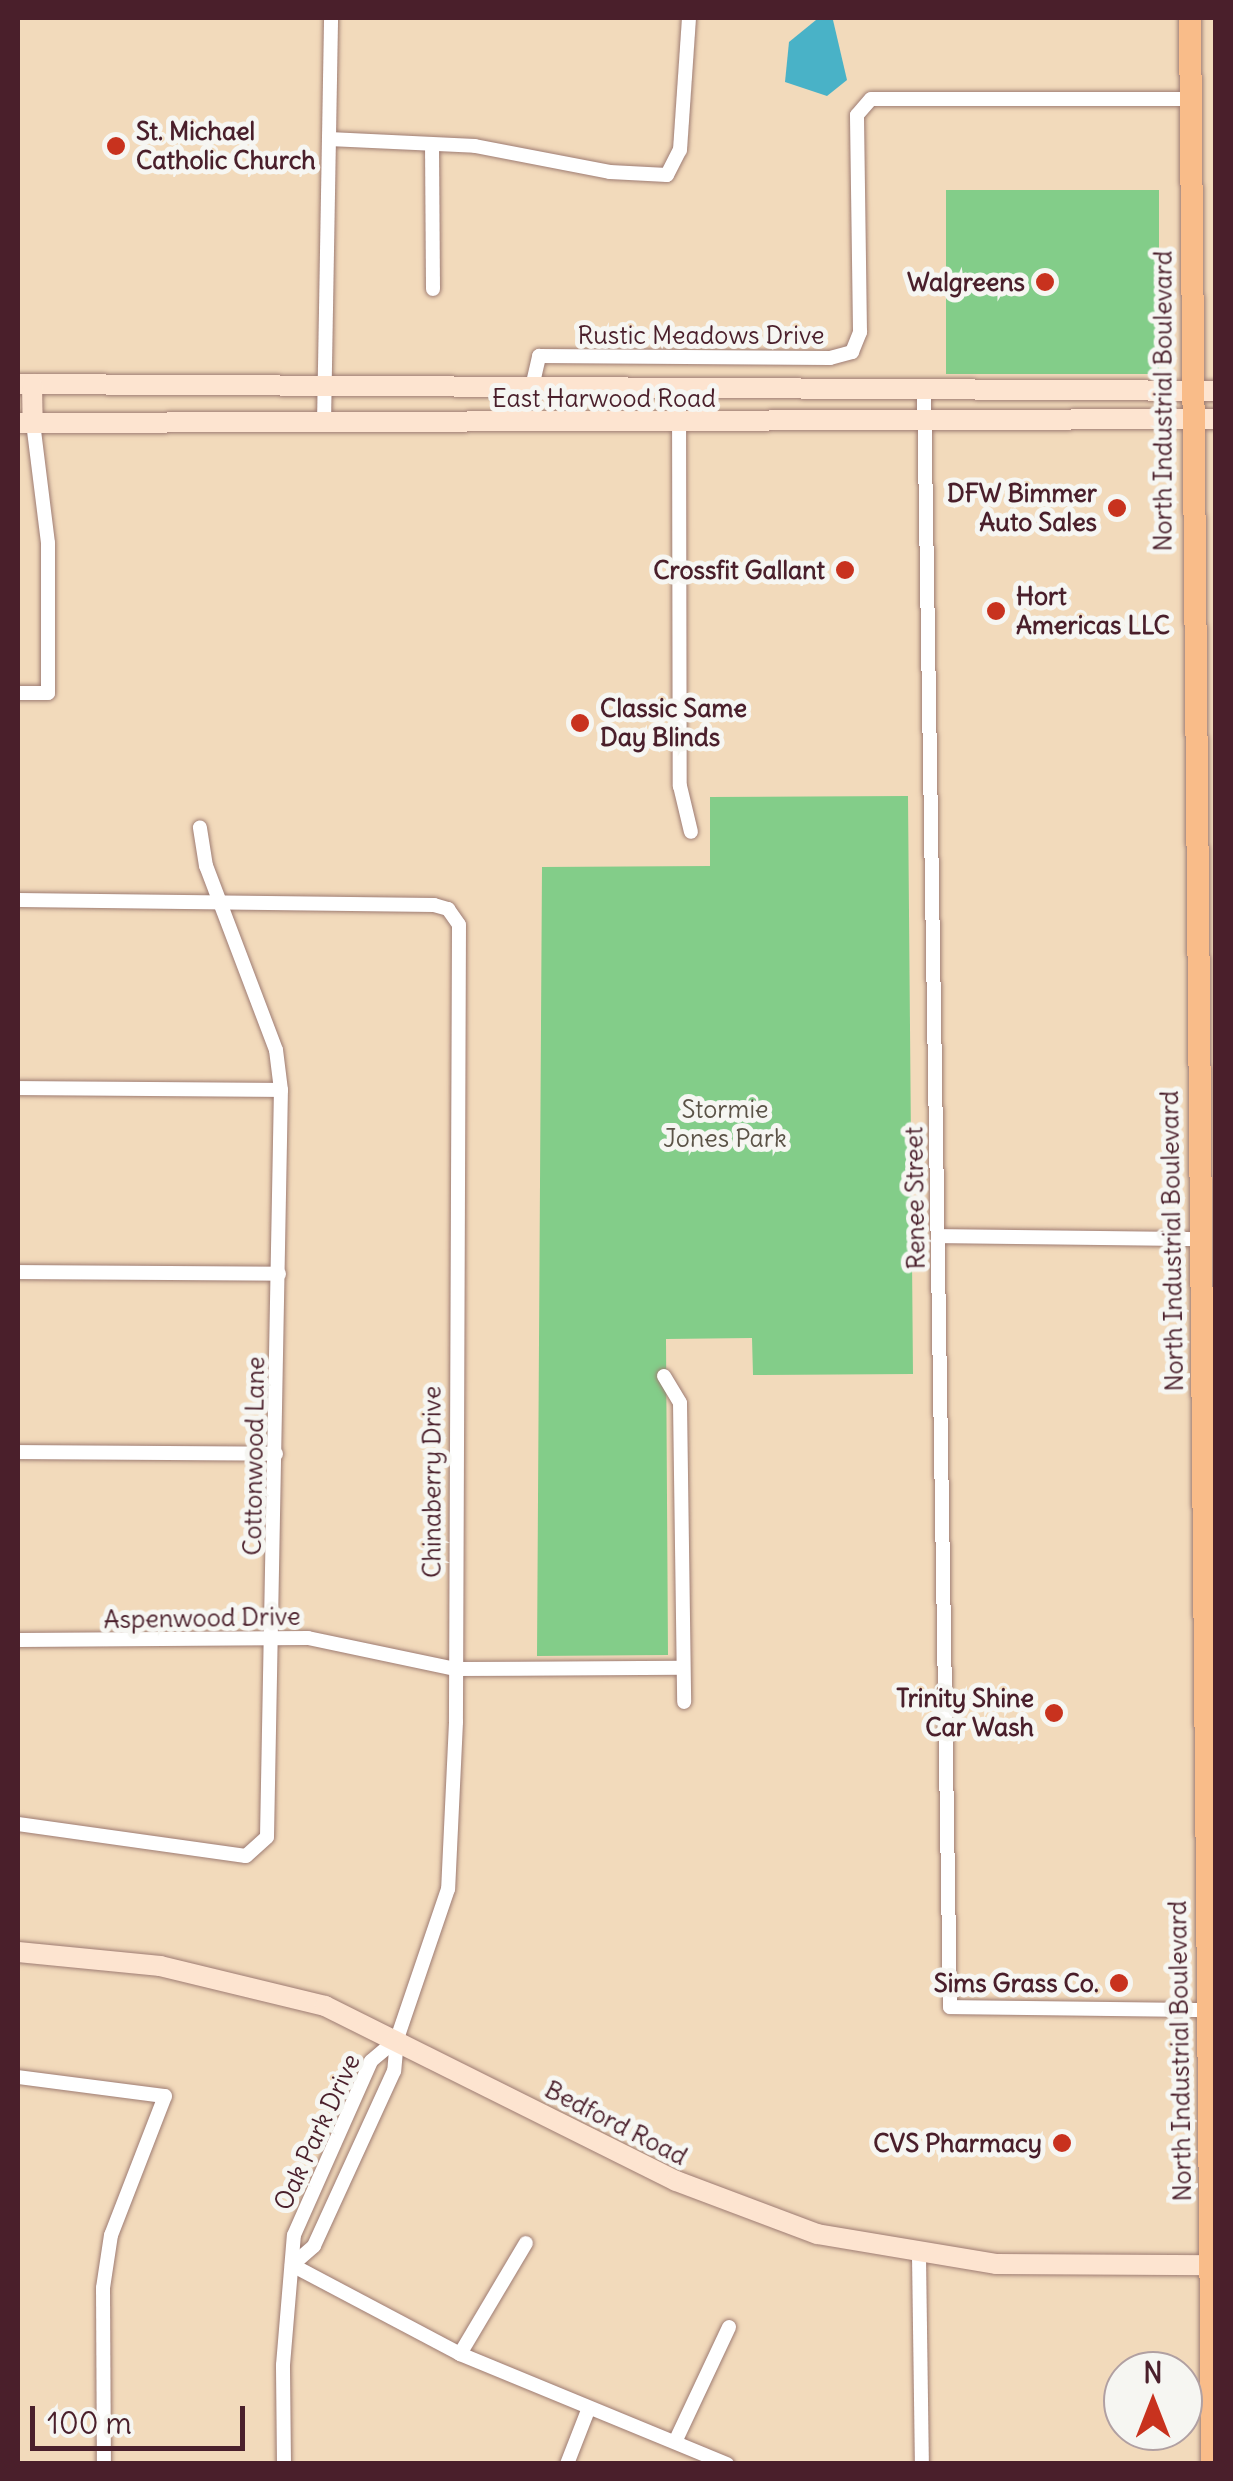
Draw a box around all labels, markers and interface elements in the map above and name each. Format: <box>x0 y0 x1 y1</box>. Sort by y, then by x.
place label: St. Michael Catholic Church <box>136 117 316 176</box>
marker: St. Michael Catholic Church <box>105 135 127 157</box>
street label: North Industrial Boulevard <box>1148 250 1178 552</box>
place label: Walgreens <box>907 267 1025 297</box>
marker: Walgreens <box>1034 271 1056 293</box>
street label: Rustic Meadows Drive <box>577 320 825 350</box>
street label: East Harwood Road <box>492 383 716 413</box>
place label: DFW Bimmer Auto Sales <box>947 479 1097 538</box>
marker: DFW Bimmer Auto Sales <box>1106 497 1128 519</box>
place label: Crossfit Gallant <box>653 555 825 585</box>
marker: Crossfit Gallant <box>834 559 856 581</box>
place label: Hort Americas LLC <box>1016 582 1170 641</box>
marker: Hort Americas LLC <box>985 600 1007 622</box>
place label: Classic Same Day Blinds <box>600 694 747 753</box>
marker: Classic Same Day Blinds <box>569 712 591 734</box>
street label: North Industrial Boulevard <box>1154 1090 1190 1392</box>
park label: Stormie Jones Park <box>663 1095 787 1154</box>
street label: Renee Street <box>899 1126 931 1270</box>
street label: Cottonwood Lane <box>237 1356 271 1556</box>
street label: Chinaberry Drive <box>417 1386 447 1578</box>
street label: Aspenwood Drive <box>103 1601 301 1635</box>
place label: Trinity Shine Car Wash <box>896 1684 1034 1743</box>
marker: Trinity Shine Car Wash <box>1043 1702 1065 1724</box>
street label: North Industrial Boulevard <box>1162 1900 1198 2202</box>
place label: Sims Grass Co. <box>934 1968 1099 1998</box>
marker: Sims Grass Co. <box>1108 1972 1130 1994</box>
street label: Oak Park Drive <box>268 2049 366 2215</box>
street label: Bedford Road <box>540 2074 692 2172</box>
place label: CVS Pharmacy <box>873 2128 1042 2158</box>
marker: CVS Pharmacy <box>1051 2132 1073 2154</box>
north arrow <box>1103 2351 1203 2451</box>
text: N <box>1143 2355 1163 2391</box>
scale bar <box>35 2386 250 2448</box>
text: 100 m <box>47 2404 132 2442</box>

